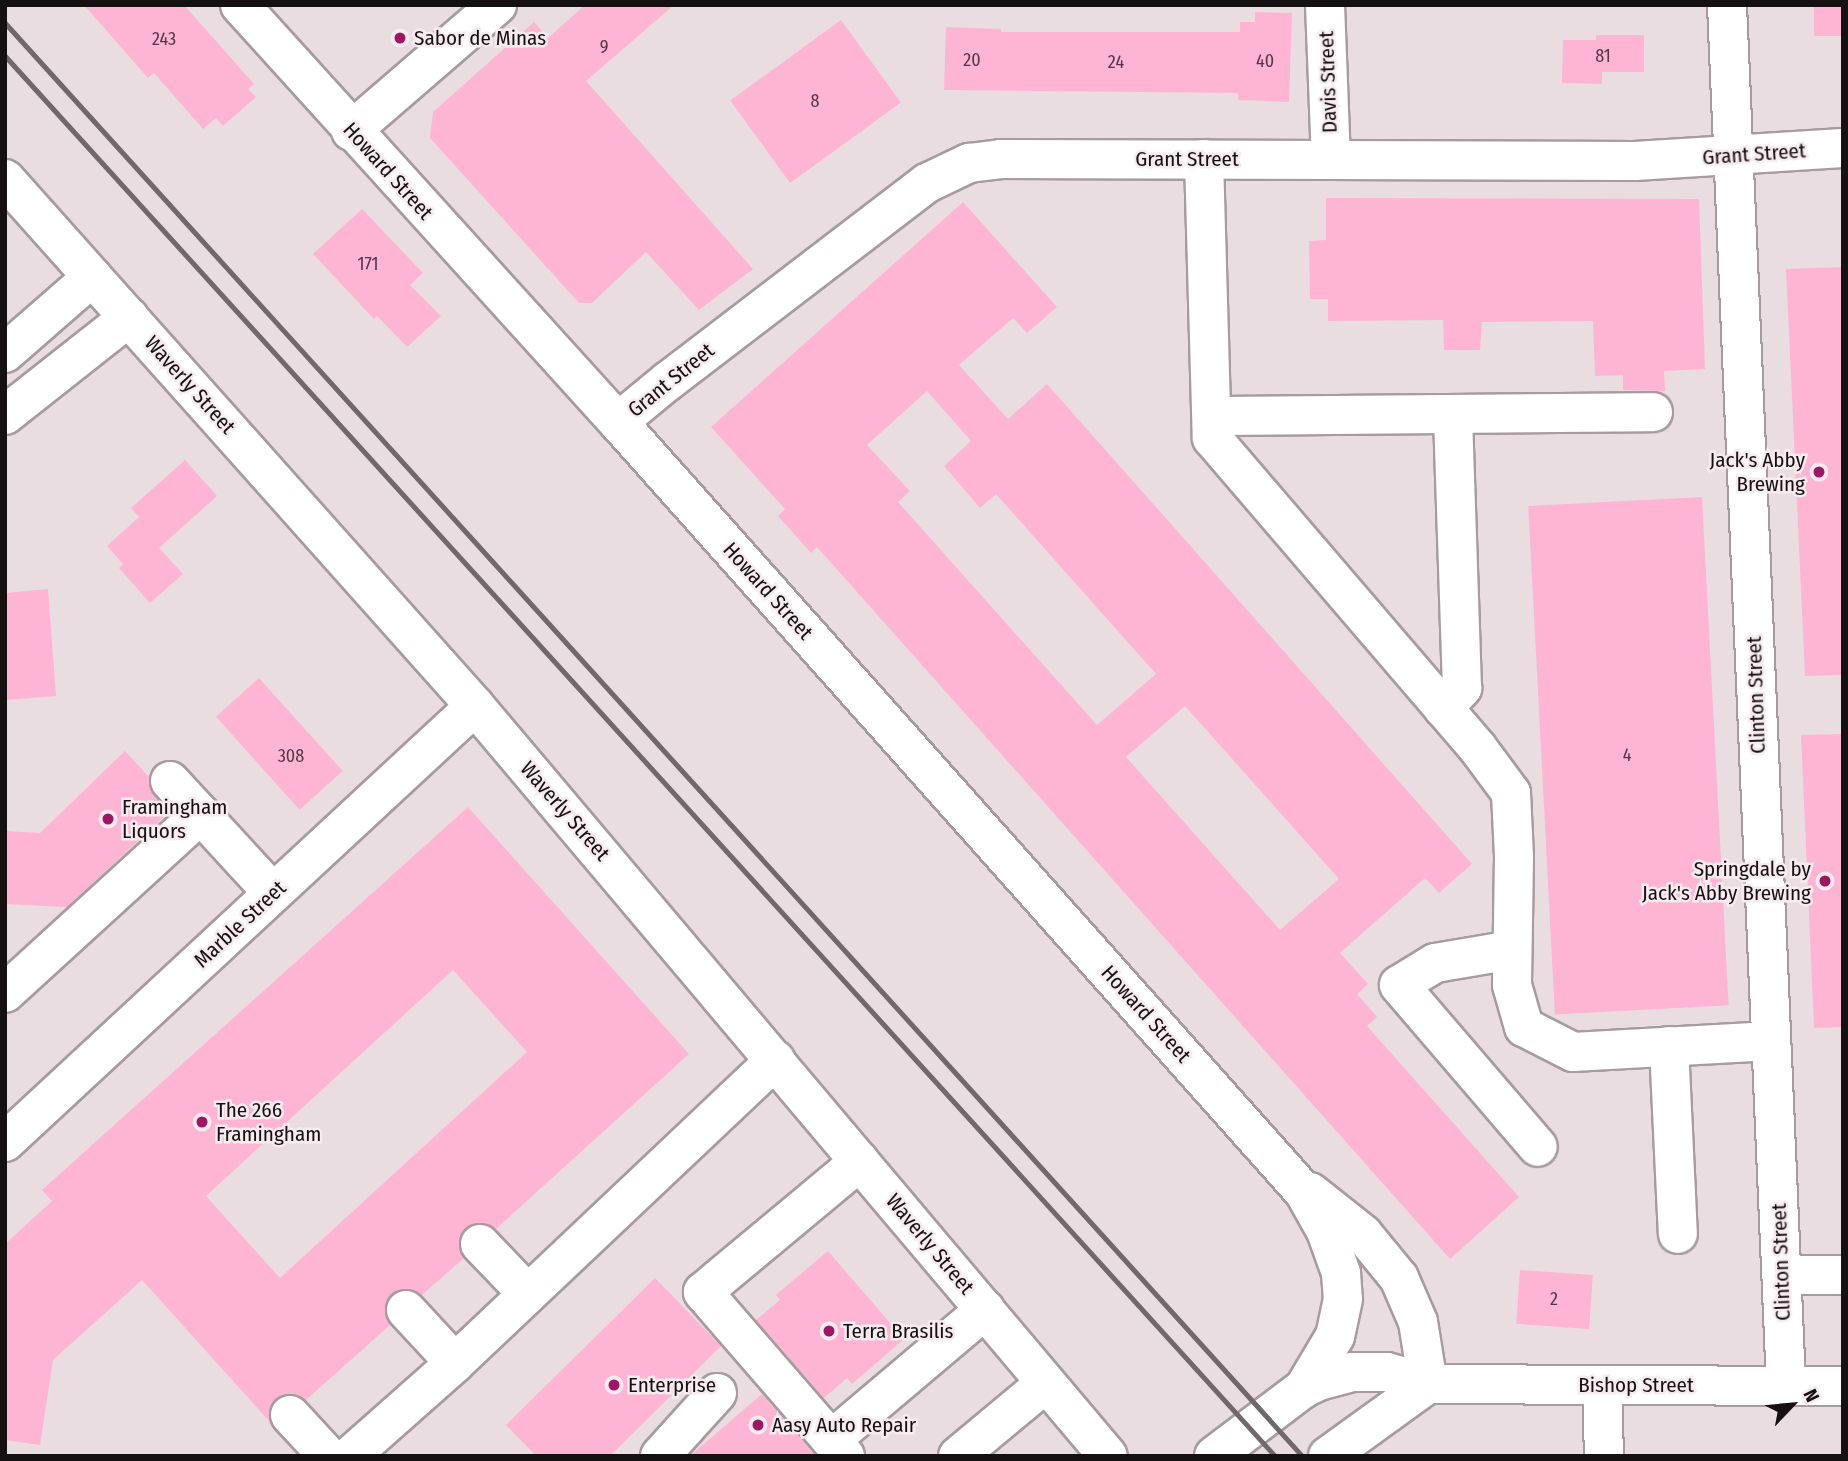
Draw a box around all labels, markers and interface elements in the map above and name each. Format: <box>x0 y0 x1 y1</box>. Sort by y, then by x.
place label: Sabor de Minas <box>414 25 546 51</box>
house number: 243 <box>152 28 176 50</box>
marker: Sabor de Minas <box>392 30 408 46</box>
street label: Davis Street <box>1314 31 1342 133</box>
house number: 9 <box>600 36 608 58</box>
house number: 81 <box>1595 45 1611 67</box>
house number: 20 <box>963 49 981 71</box>
house number: 40 <box>1256 50 1274 72</box>
house number: 24 <box>1108 51 1124 73</box>
house number: 8 <box>811 90 819 112</box>
street label: Howard Street <box>338 117 438 225</box>
street label: Grant Street <box>1701 138 1807 170</box>
street label: Grant Street <box>1135 146 1239 172</box>
house number: 171 <box>357 253 379 275</box>
street label: Waverly Street <box>139 331 241 439</box>
street label: Grant Street <box>623 338 719 422</box>
place label: Jack's Abby Brewing <box>1710 447 1805 497</box>
marker: Jack's Abby Brewing <box>1811 464 1827 480</box>
street label: Howard Street <box>718 537 818 645</box>
street label: Clinton Street <box>1741 636 1771 754</box>
house number: 4 <box>1623 744 1631 766</box>
house number: 308 <box>278 745 304 767</box>
street label: Waverly Street <box>515 756 615 866</box>
place label: Framingham Liquors <box>122 794 227 844</box>
marker: Framingham Liquors <box>100 811 116 827</box>
place label: Springdale by Jack's Abby Brewing <box>1642 856 1811 906</box>
marker: Springdale by Jack's Abby Brewing <box>1817 873 1833 889</box>
street label: Marble Street <box>189 875 291 973</box>
street label: Howard Street <box>1096 960 1196 1068</box>
place label: The 266 Framingham <box>216 1097 321 1147</box>
marker: The 266 Framingham <box>194 1114 210 1130</box>
street label: Waverly Street <box>881 1189 979 1299</box>
street label: Clinton Street <box>1766 1203 1796 1321</box>
house number: 2 <box>1550 1288 1558 1310</box>
place label: Terra Brasilis <box>843 1318 954 1344</box>
marker: Terra Brasilis <box>821 1323 837 1339</box>
north arrow <box>1757 1370 1827 1440</box>
place label: Enterprise <box>628 1372 716 1398</box>
street label: Bishop Street <box>1578 1372 1694 1398</box>
marker: Enterprise <box>606 1377 622 1393</box>
text: N <box>1798 1385 1824 1406</box>
place label: Aasy Auto Repair <box>772 1412 916 1438</box>
marker: Aasy Auto Repair <box>750 1417 766 1433</box>

